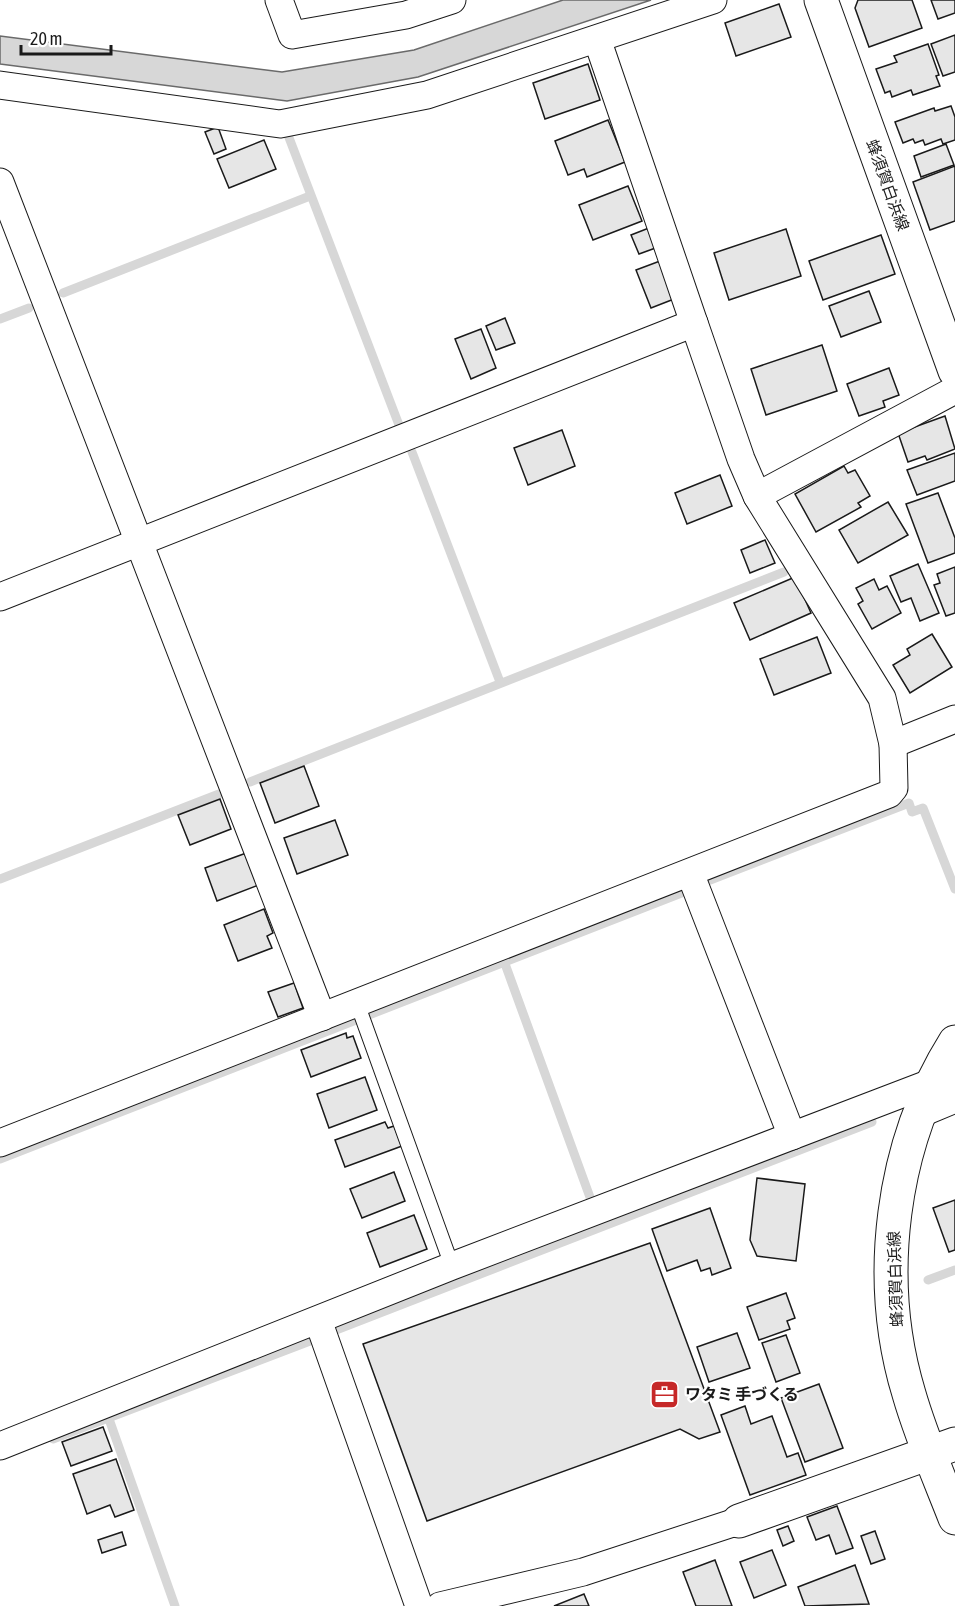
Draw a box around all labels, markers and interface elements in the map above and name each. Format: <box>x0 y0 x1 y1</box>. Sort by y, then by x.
scale bar <box>21 18 111 56</box>
text: 20 m <box>30 28 62 49</box>
street label: 蜂須賀白浜線 <box>863 137 913 233</box>
street label: 蜂須賀白浜線 <box>884 1231 906 1327</box>
office icon: ワタミ 手づくる <box>648 1378 680 1410</box>
place label: ワタミ 手づくる <box>685 1385 799 1403</box>

